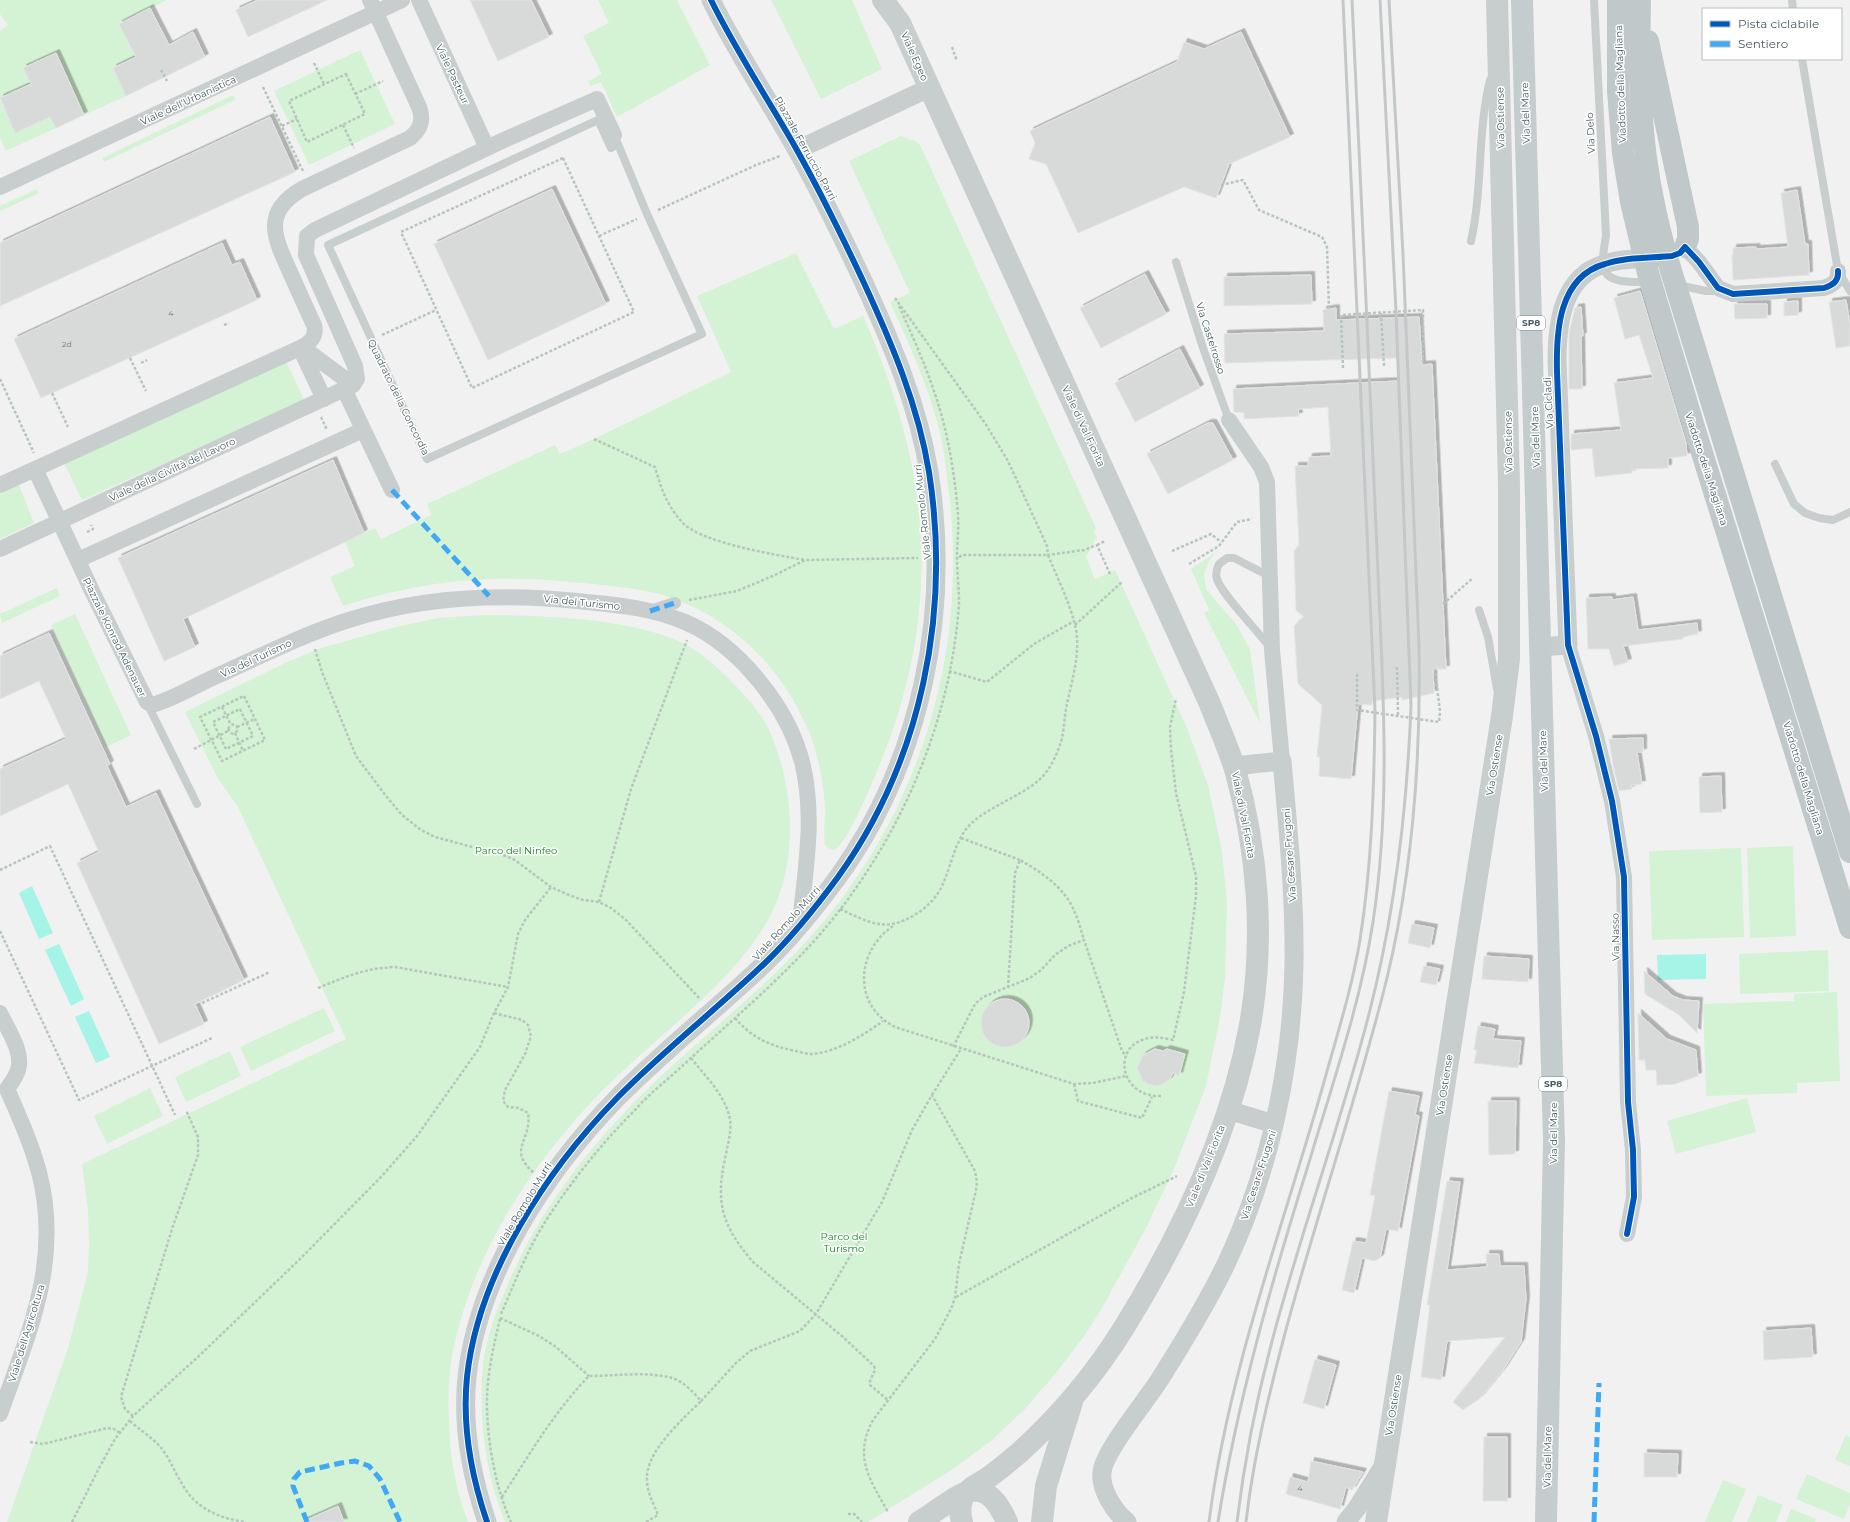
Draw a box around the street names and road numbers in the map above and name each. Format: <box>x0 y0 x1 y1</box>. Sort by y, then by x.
street label: Viadotto della Magliana <box>1612 25 1629 143</box>
street label: Viale Egeo <box>898 30 931 83</box>
street label: Viale Pasteur <box>433 42 472 107</box>
street label: Viale dell'Urbanistica <box>138 73 238 128</box>
street label: Via del Mare <box>1518 82 1533 144</box>
street label: Via Ostiense <box>1493 87 1508 149</box>
street label: Piazzale Ferruccio Parri <box>772 94 839 202</box>
street label: Via Delo <box>1583 112 1598 154</box>
street label: Via Castelrosso <box>1193 301 1228 376</box>
road number: SP8 <box>1517 316 1545 330</box>
street label: Quadrato della Concordia <box>365 337 432 457</box>
street label: Via Cicladi <box>1541 377 1556 429</box>
street label: Viale di Val Fiorita <box>1059 384 1108 469</box>
street label: Via del Mare <box>1528 406 1543 468</box>
street label: Via Ostiense <box>1501 411 1516 473</box>
street label: Viadotto della Magliana <box>1682 411 1731 527</box>
street label: Viale della Civiltà del Lavoro <box>107 434 237 504</box>
street label: Viale Romolo Murri <box>911 464 934 560</box>
street label: Piazzale Konrad Adenauer <box>80 575 149 699</box>
street label: Via del Turismo <box>543 592 621 613</box>
street label: Via del Turismo <box>219 636 294 681</box>
street label: Viadotto della Magliana <box>1780 720 1827 837</box>
street label: Via del Mare <box>1536 730 1551 792</box>
street label: Via Ostiense <box>1483 734 1506 797</box>
street label: Viale di Val Fiorita <box>1229 771 1258 860</box>
street label: Via Cesare Frugoni <box>1280 808 1299 902</box>
street label: Viale Romolo Murri <box>750 883 823 963</box>
street label: Via Nasso <box>1609 913 1622 961</box>
street label: Via Ostiense <box>1433 1054 1456 1117</box>
road number: SP8 <box>1539 1077 1567 1091</box>
street label: Via del Mare <box>1547 1102 1560 1164</box>
street label: Viale di Val Fiorita <box>1183 1123 1228 1209</box>
street label: Via Cesare Frugoni <box>1238 1129 1279 1222</box>
street label: Viale Romolo Murri <box>494 1160 555 1249</box>
street label: Viale dell'Agricoltura <box>5 1283 48 1384</box>
street label: Via Ostiense <box>1382 1374 1405 1437</box>
street label: Via del Mare <box>1540 1426 1555 1488</box>

